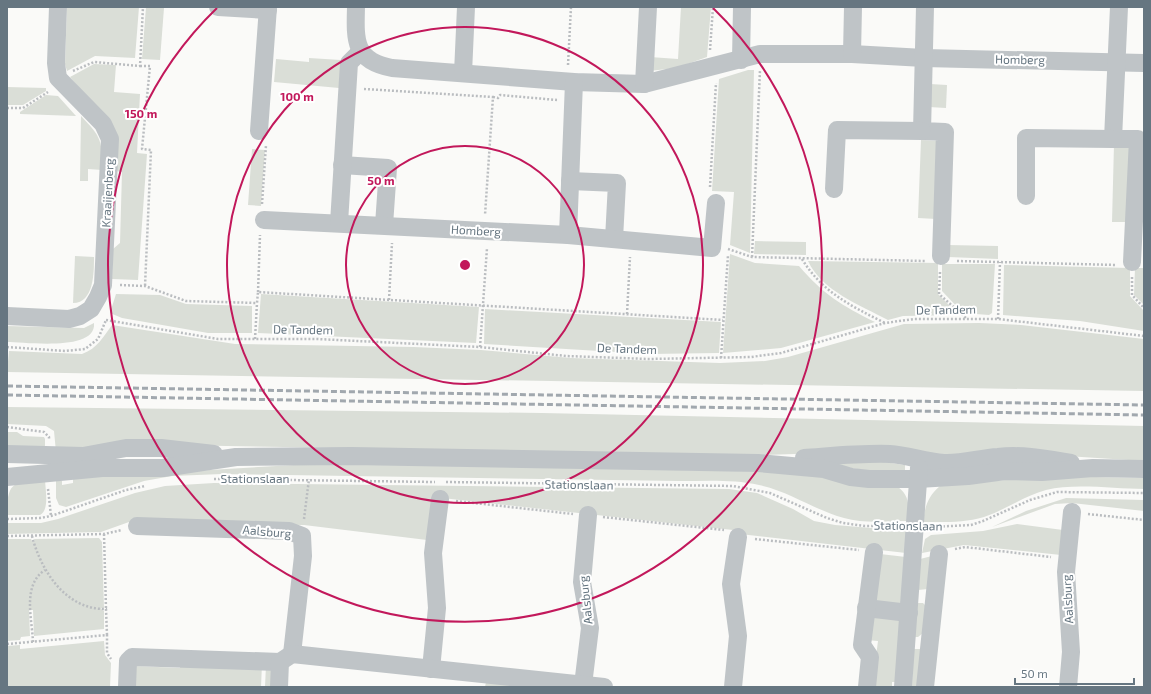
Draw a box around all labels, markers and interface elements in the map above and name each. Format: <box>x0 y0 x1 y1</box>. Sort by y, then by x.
street label: Homberg <box>995 52 1045 66</box>
text: 100 m <box>280 89 314 103</box>
text: 150 m <box>125 106 157 120</box>
street label: Kraaijenberg <box>98 158 117 228</box>
text: 50 m <box>367 173 395 187</box>
street label: Homberg <box>451 222 502 238</box>
centre of rings <box>458 258 472 272</box>
street label: De Tandem <box>916 301 976 317</box>
street label: De Tandem <box>273 321 333 337</box>
street label: De Tandem <box>597 340 657 356</box>
street label: Stationslaan <box>221 471 290 485</box>
street label: Stationslaan <box>544 476 614 492</box>
street label: Stationslaan <box>873 517 943 533</box>
street label: Aalsburg <box>242 522 292 540</box>
street label: Aalsburg <box>1059 574 1075 624</box>
street label: Aalsburg <box>575 575 595 625</box>
scale bar <box>1015 660 1134 686</box>
text: 50 m <box>1021 666 1048 680</box>

